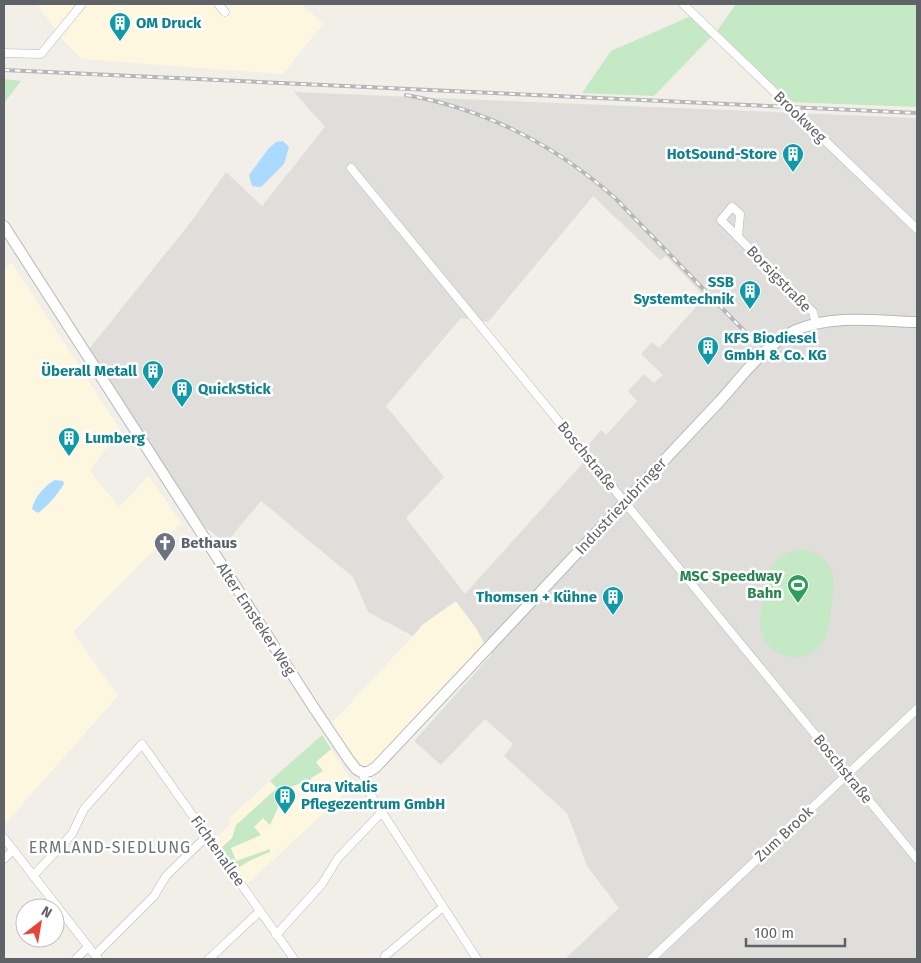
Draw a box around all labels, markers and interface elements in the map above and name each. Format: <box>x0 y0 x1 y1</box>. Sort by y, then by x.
building icon: OM Druck <box>108 11 132 42</box>
place label: OM Druck <box>136 14 202 32</box>
street label: Brookweg <box>770 87 830 147</box>
building icon: HotSound-Store <box>781 142 805 173</box>
place label: HotSound-Store <box>667 145 777 163</box>
street label: Borsigstraße <box>743 242 815 316</box>
place label: SSB Systemtechnik <box>633 273 735 308</box>
building icon: SSB Systemtechnik <box>738 279 762 310</box>
place label: KFS Biodiesel GmbH & Co. KG <box>724 329 827 364</box>
building icon: KFS Biodiesel GmbH & Co. KG <box>696 335 720 366</box>
building icon: Überall Metall <box>141 359 165 390</box>
place label: Überall Metall <box>41 362 138 380</box>
building icon: QuickStick <box>170 377 194 408</box>
place label: QuickStick <box>198 380 271 398</box>
street label: Boschstraße <box>554 418 620 494</box>
building icon: Lumberg <box>57 426 81 457</box>
place label: Lumberg <box>85 429 146 447</box>
street label: Industriezubringer <box>572 454 671 558</box>
church icon: Bethaus <box>153 531 177 562</box>
place label: Bethaus <box>181 534 237 552</box>
street label: Alter Emsteker Weg <box>213 559 299 679</box>
place label: MSC Speedway Bahn <box>680 567 782 602</box>
sports icon: MSC Speedway Bahn <box>786 573 810 604</box>
building icon: Thomsen + Kühne <box>601 585 625 616</box>
place label: Thomsen + Kühne <box>476 588 597 606</box>
street label: Boschstraße <box>810 731 876 807</box>
place label: Cura Vitalis Pflegezentrum GmbH <box>301 778 445 813</box>
building icon: Cura Vitalis Pflegezentrum GmbH <box>273 784 297 815</box>
street label: Zum Brook <box>751 802 817 865</box>
street label: Fichtenallee <box>187 812 249 890</box>
district label: ERMLAND-SIEDLUNG <box>29 838 191 857</box>
north arrow <box>15 898 65 948</box>
text: N <box>38 903 55 922</box>
scale bar <box>746 916 845 948</box>
text: 100 m <box>754 924 794 942</box>

